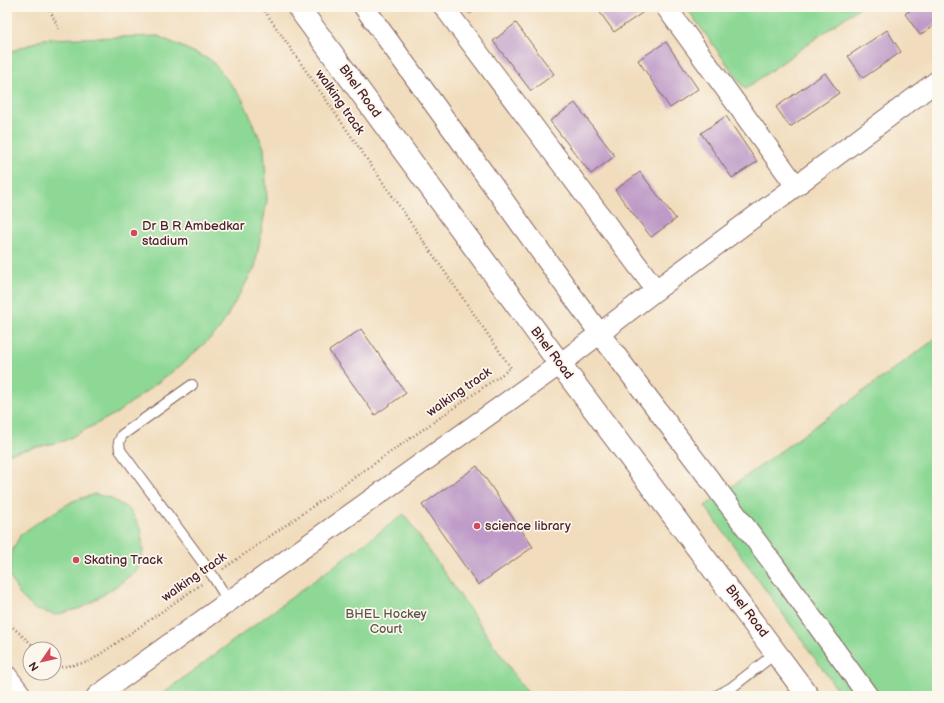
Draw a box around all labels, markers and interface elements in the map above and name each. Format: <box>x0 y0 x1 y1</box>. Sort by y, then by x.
street label: Bhel Road <box>335 61 385 121</box>
street label: walking track <box>312 66 369 138</box>
place label: Dr B R Ambedkar stadium <box>142 218 245 249</box>
marker: Dr B R Ambedkar stadium <box>129 228 139 238</box>
street label: Bhel Road <box>527 324 577 382</box>
street label: walking track <box>423 363 495 420</box>
place label: science library <box>485 518 571 534</box>
marker: science library <box>472 521 482 531</box>
street label: walking track <box>158 548 230 605</box>
place label: Skating Track <box>84 552 163 568</box>
marker: Skating Track <box>71 555 81 565</box>
street label: Bhel Road <box>722 582 772 640</box>
park label: BHEL Hockey Court <box>345 606 427 637</box>
north arrow <box>22 641 62 681</box>
text: N <box>26 659 42 673</box>

